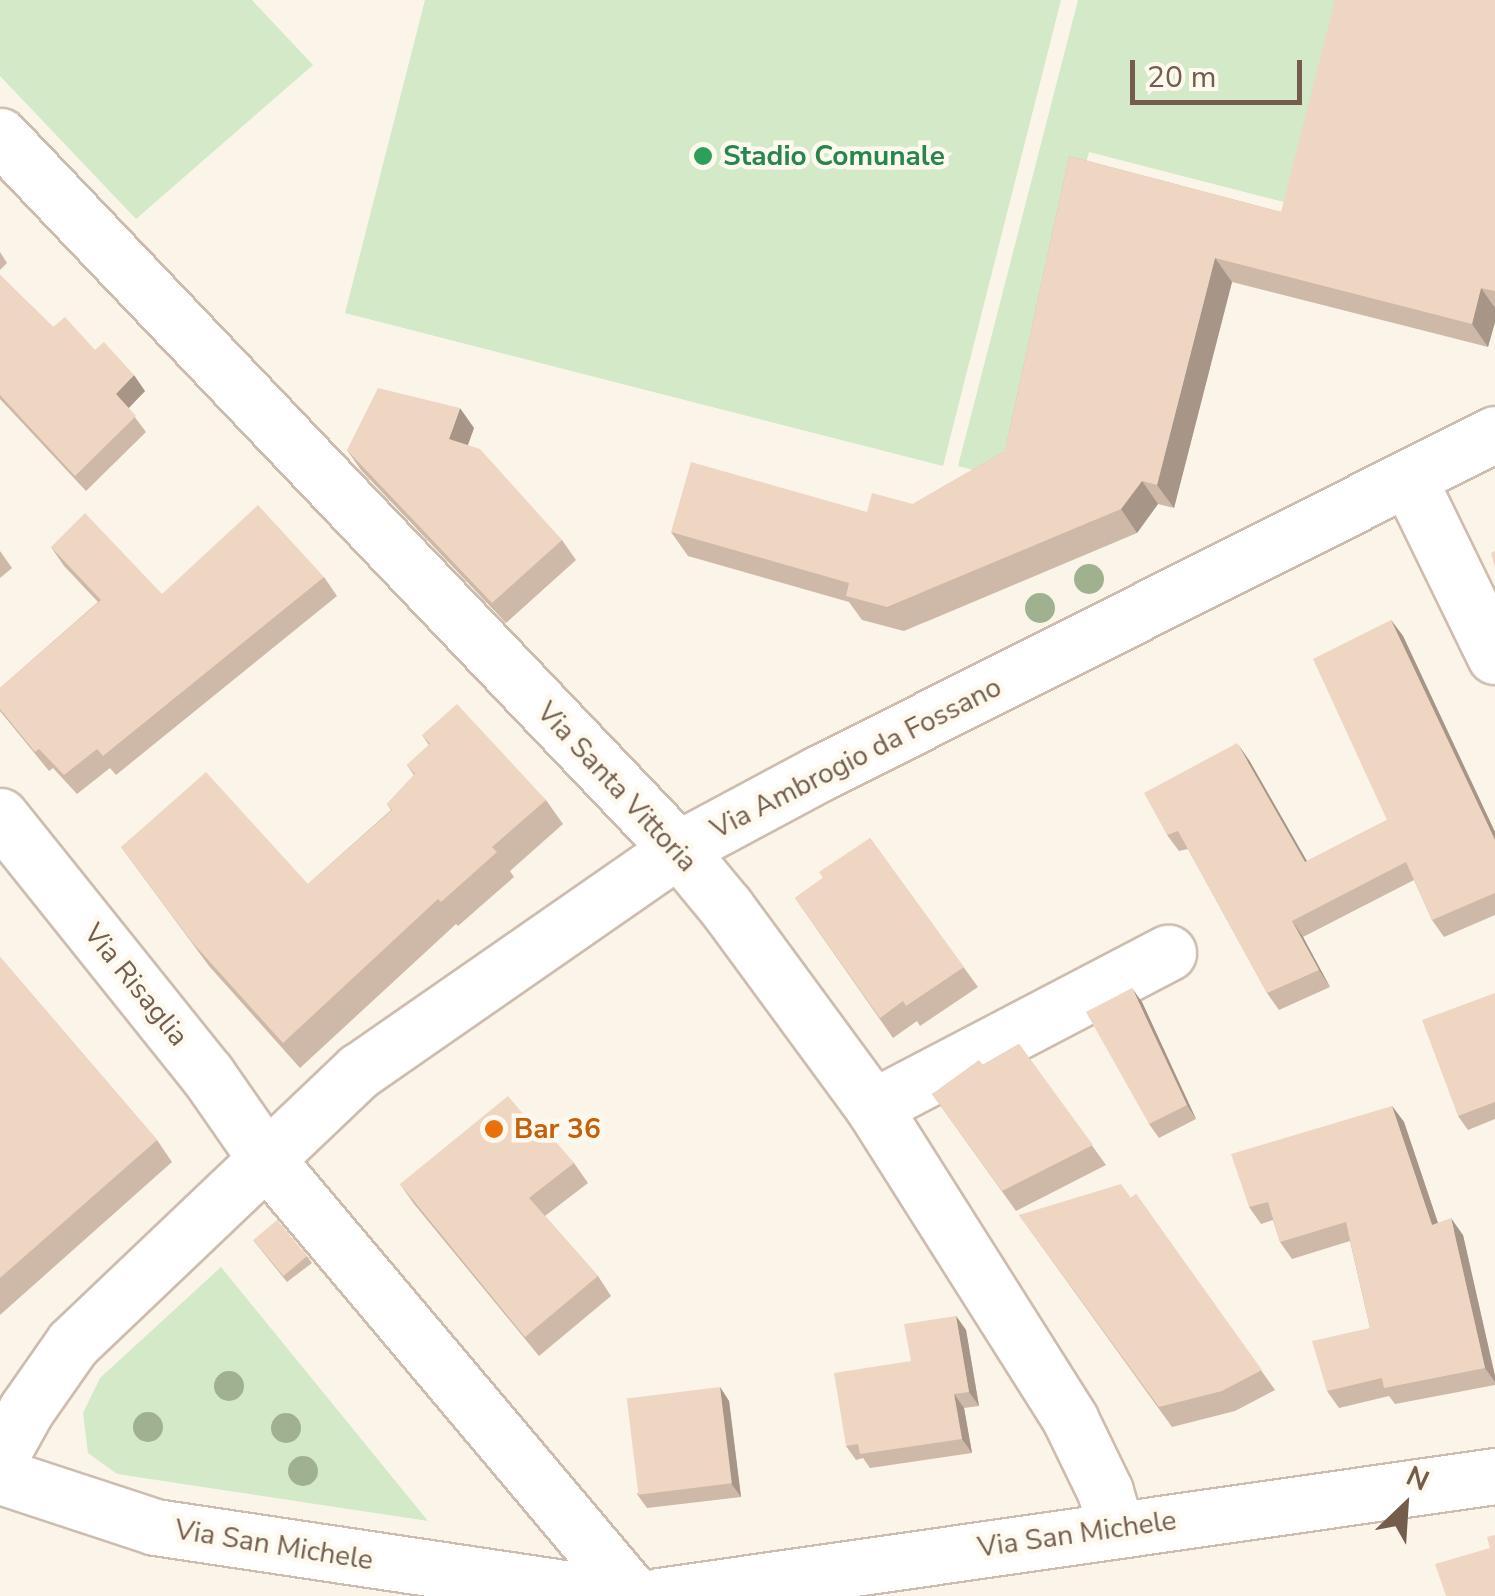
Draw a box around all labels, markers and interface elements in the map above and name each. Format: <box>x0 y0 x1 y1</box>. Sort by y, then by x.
scale bar <box>1135 40 1308 102</box>
text: 20 m <box>1147 57 1216 98</box>
place label: Stadio Comunale <box>723 139 945 173</box>
marker: Stadio Comunale <box>692 145 714 167</box>
street label: Via Ambrogio da Fossano <box>705 670 1007 846</box>
street label: Via Santa Vittoria <box>530 695 704 879</box>
street label: Via Risaglia <box>77 917 195 1053</box>
place label: Bar 36 <box>514 1112 601 1146</box>
marker: Bar 36 <box>483 1118 505 1140</box>
north arrow <box>1355 1456 1455 1556</box>
text: N <box>1400 1457 1435 1500</box>
street label: Via San Michele <box>976 1503 1178 1565</box>
street label: Via San Michele <box>172 1513 376 1577</box>

